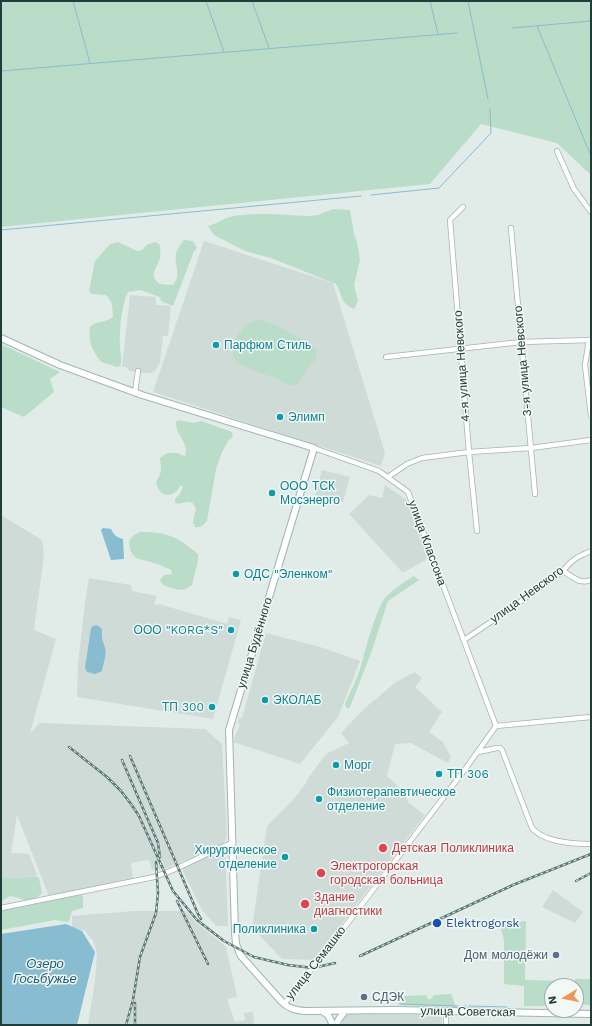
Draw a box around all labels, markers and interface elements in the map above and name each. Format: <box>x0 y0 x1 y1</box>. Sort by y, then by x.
street label: 3-я улица Невского <box>511 305 535 417</box>
street label: 4-я улица Невского <box>451 310 473 422</box>
place label: Парфюм Стиль <box>224 338 311 352</box>
marker: Парфюм Стиль <box>211 340 221 350</box>
place label: Элимп <box>288 410 325 424</box>
marker: Элимп <box>275 412 285 422</box>
place label: ООО ТСК Мосэнерго <box>280 479 340 507</box>
marker: ООО ТСК Мосэнерго <box>267 488 277 498</box>
street label: улица Классона <box>405 498 449 588</box>
street label: улица Невского <box>487 563 567 627</box>
place label: ОДС "Эленком" <box>244 567 332 581</box>
marker: ОДС "Эленком" <box>231 569 241 579</box>
street label: улица Будённого <box>234 596 276 690</box>
place label: ООО "KORG*S" <box>134 623 223 637</box>
marker: ООО "KORG*S" <box>226 625 236 635</box>
place label: ЭКОЛАБ <box>273 693 321 707</box>
marker: ЭКОЛАБ <box>260 695 270 705</box>
place label: ТП 300 <box>162 700 204 714</box>
marker: ТП 300 <box>207 702 217 712</box>
place label: Морг <box>344 758 372 772</box>
marker: Морг <box>331 760 341 770</box>
place label: ТП 306 <box>447 767 489 781</box>
marker: ТП 306 <box>434 769 444 779</box>
place label: Физиотерапевтическое отделение <box>327 785 456 813</box>
marker: Физиотерапевтическое отделение <box>314 794 324 804</box>
place label: Детская Поликлиника <box>392 841 514 855</box>
marker: Детская Поликлиника <box>377 842 389 854</box>
place label: Хирургическое отделение <box>194 843 277 871</box>
marker: Хирургическое отделение <box>280 852 290 862</box>
place label: Электрогорская городская больница <box>330 859 443 887</box>
marker: Электрогорская городская больница <box>315 867 327 879</box>
place label: Здание диагностики <box>314 890 382 918</box>
marker: Здание диагностики <box>299 898 311 910</box>
place label: Elektrogorsk <box>446 916 519 930</box>
marker: Elektrogorsk <box>431 917 443 929</box>
place label: Поликлиника <box>233 922 306 936</box>
street label: улица Семашко <box>283 923 349 1003</box>
marker: Поликлиника <box>309 924 319 934</box>
place label: Дом молодёжи <box>464 948 548 962</box>
marker: Дом молодёжи <box>551 950 561 960</box>
water label: Озеро Госьбужье <box>13 956 77 987</box>
north arrow <box>544 978 584 1018</box>
place label: СДЭК <box>372 990 404 1004</box>
marker: СДЭК <box>359 992 369 1002</box>
text: N <box>546 995 560 1005</box>
street label: улица Советская <box>420 1004 516 1020</box>

